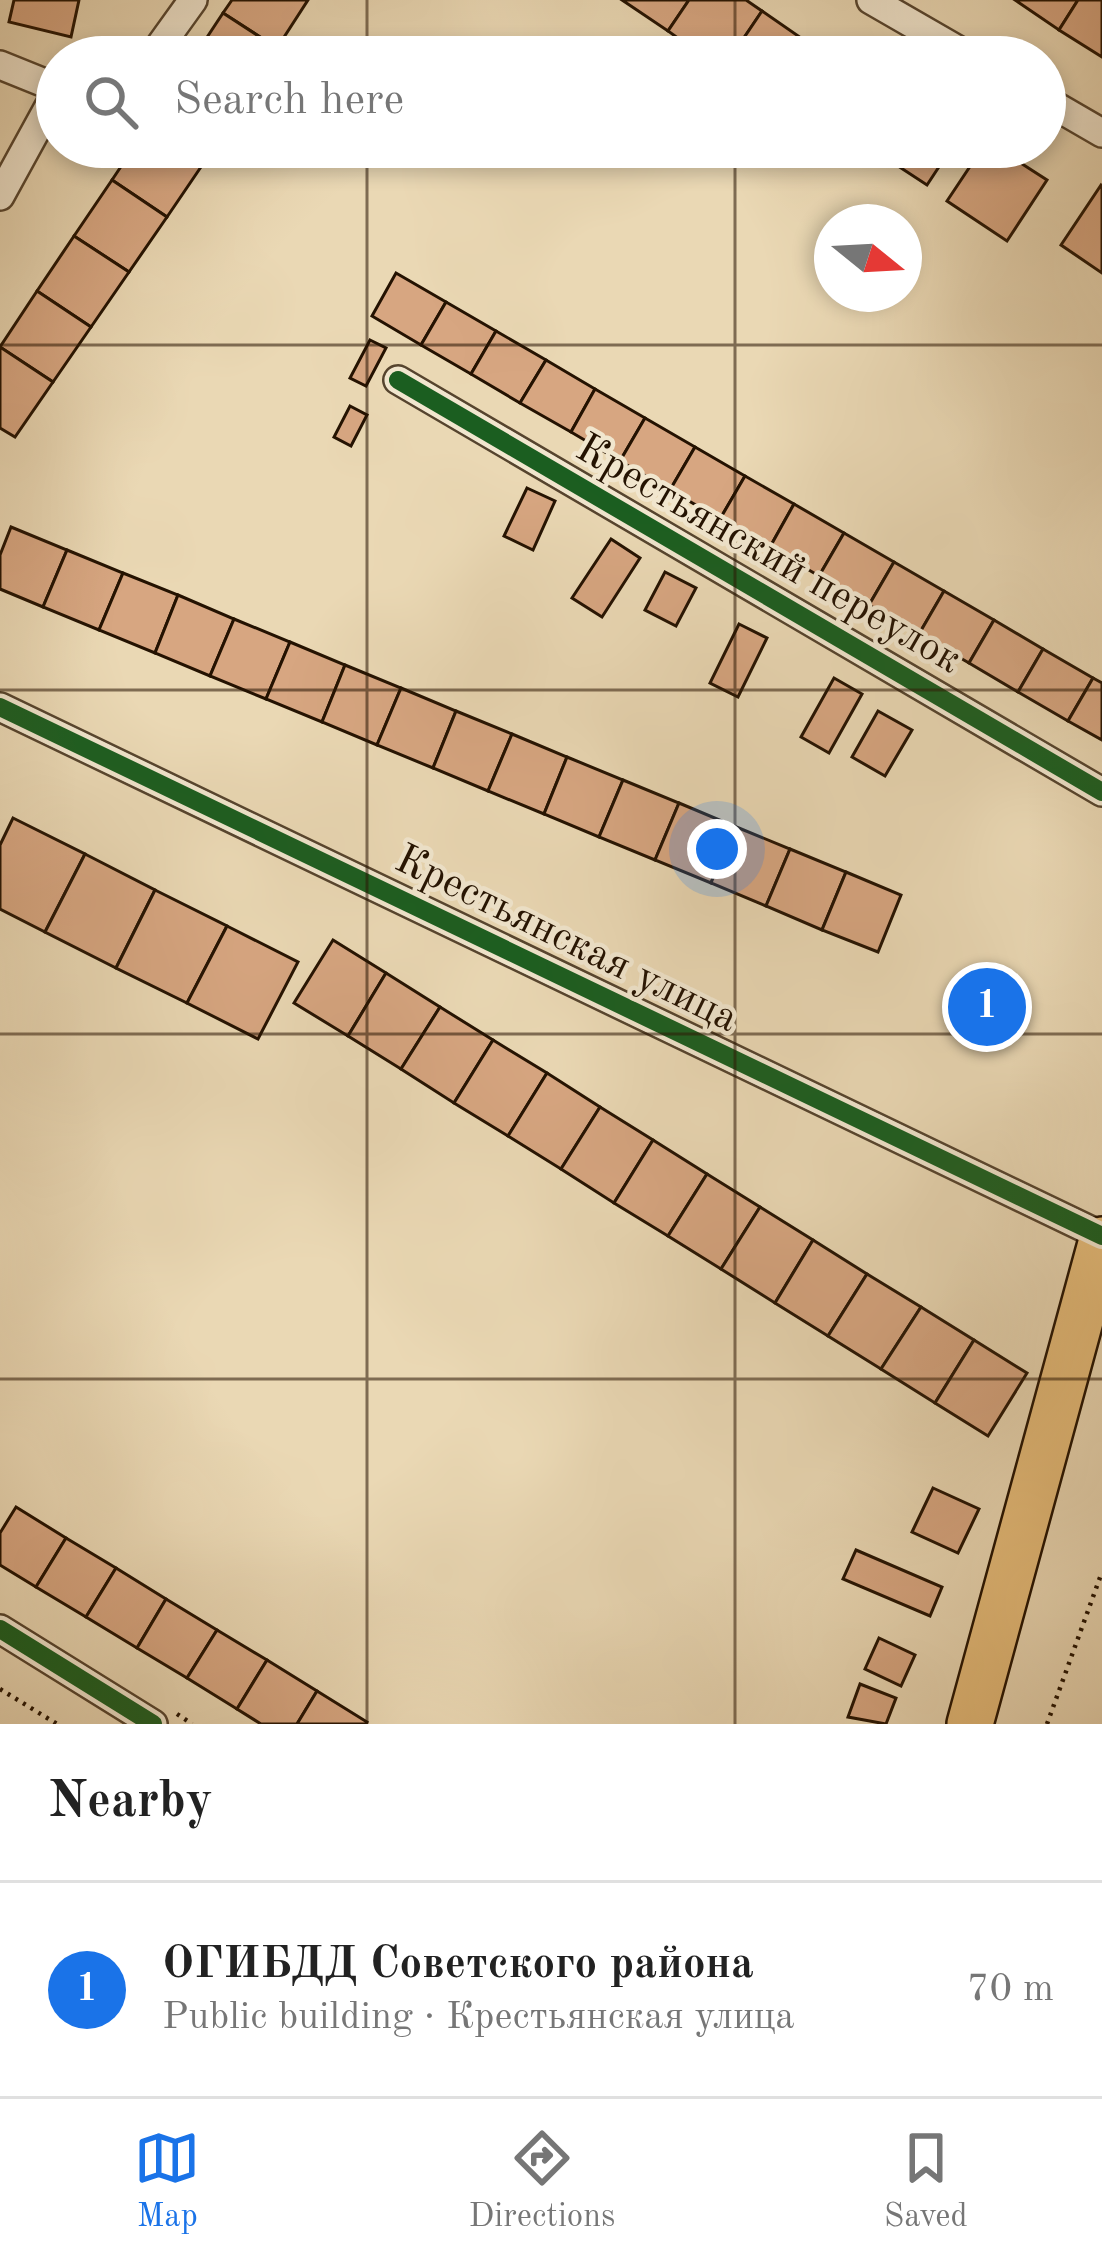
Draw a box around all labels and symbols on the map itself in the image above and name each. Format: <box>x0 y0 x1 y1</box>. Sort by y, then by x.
north arrow <box>814 204 922 312</box>
street label: Крестьянский переулок <box>568 428 968 682</box>
your location <box>687 819 747 879</box>
street label: Крестьянская улица <box>388 839 744 1041</box>
pin: 1 <box>948 962 1026 1052</box>

